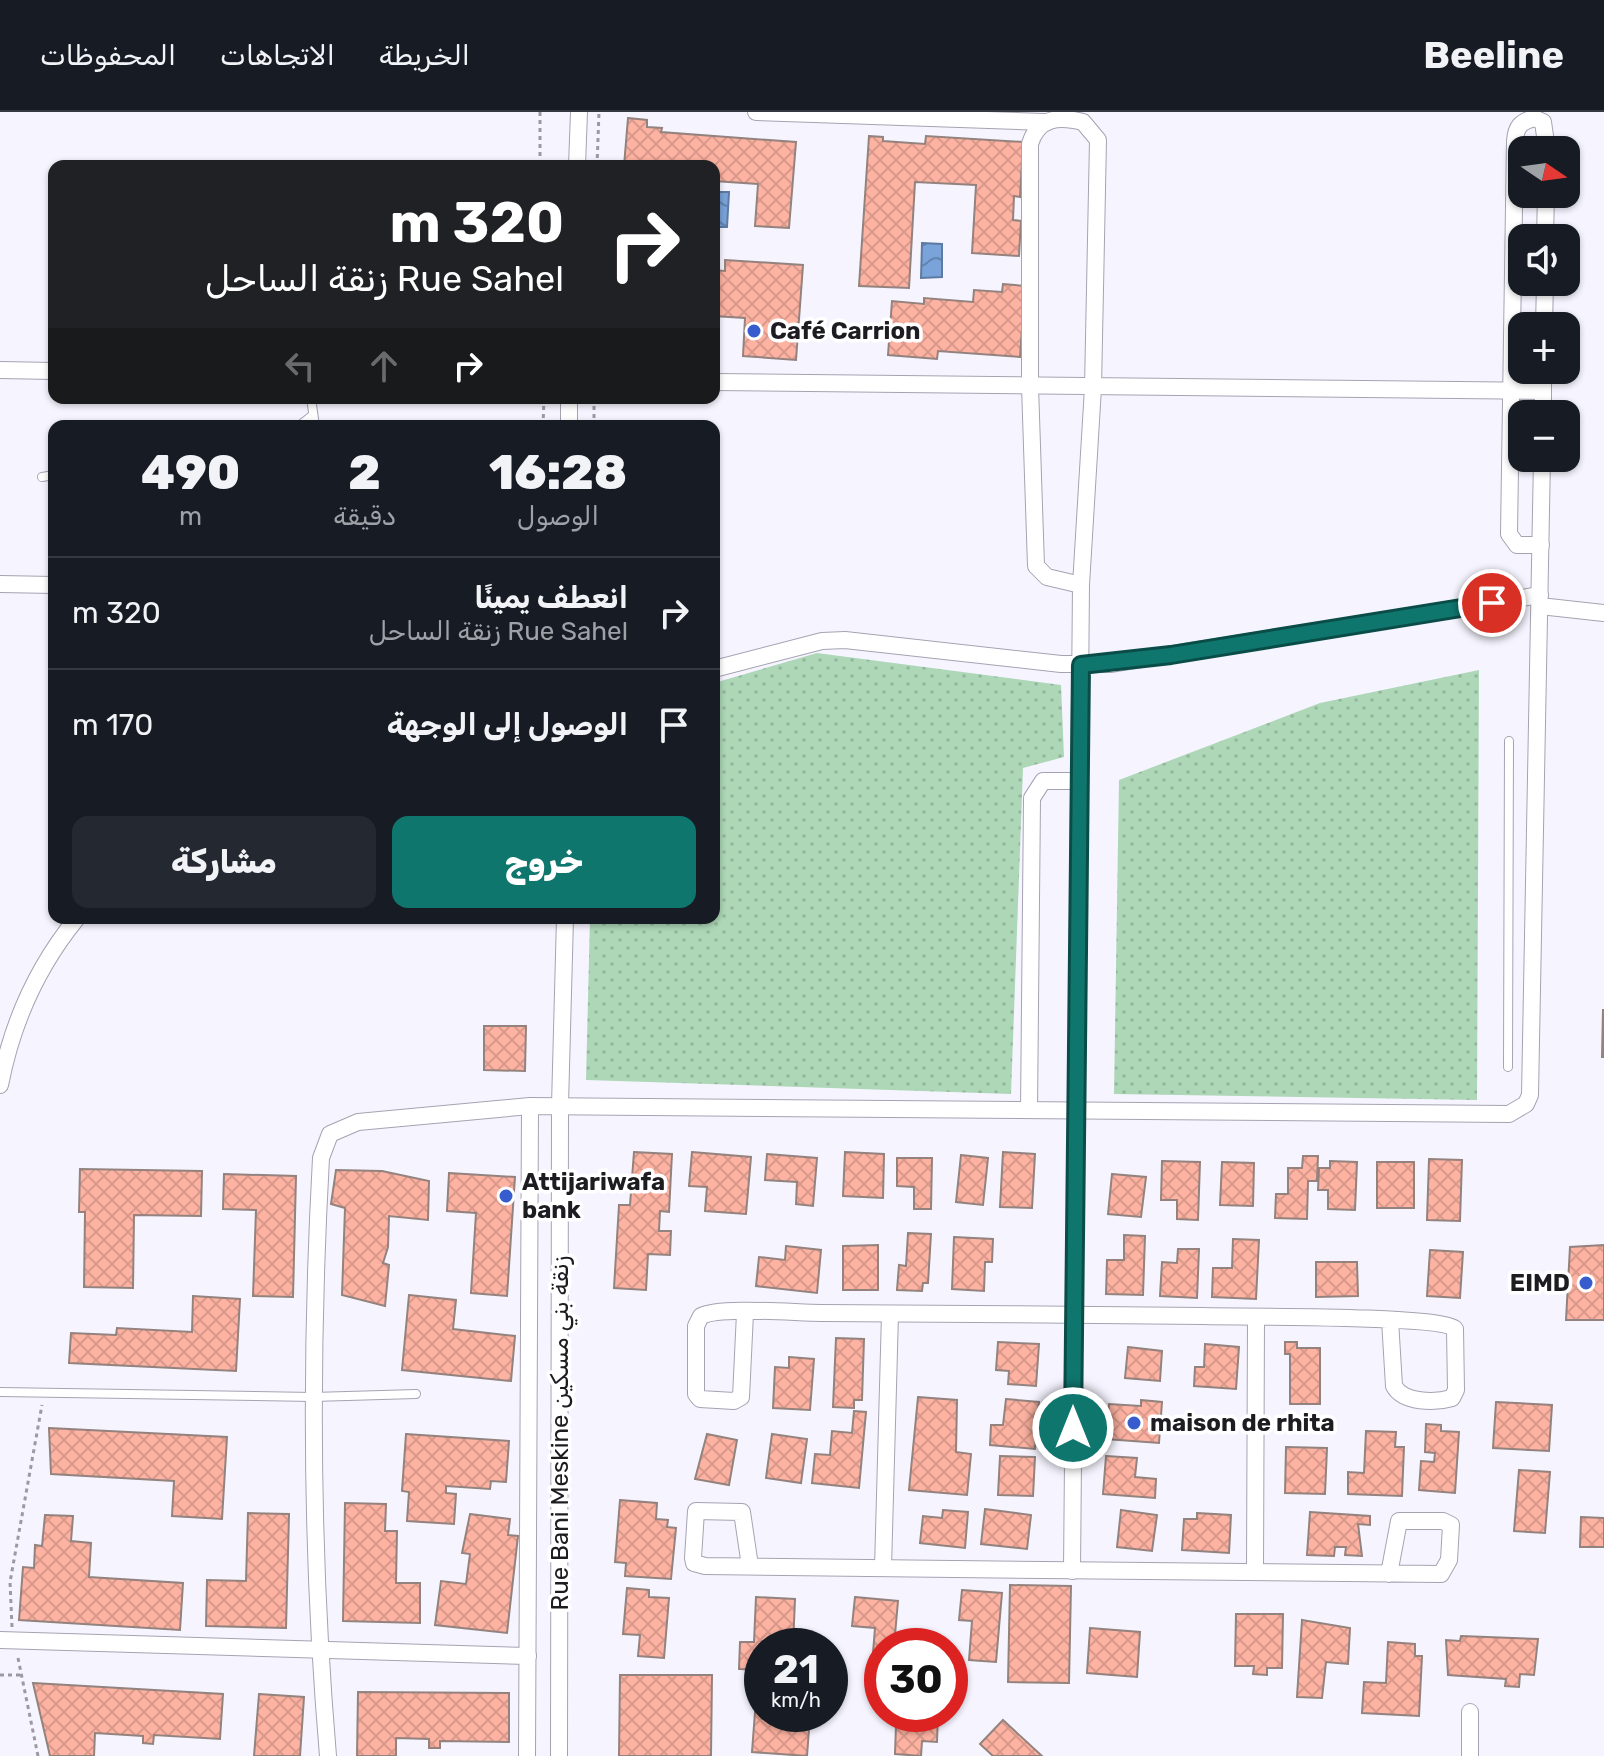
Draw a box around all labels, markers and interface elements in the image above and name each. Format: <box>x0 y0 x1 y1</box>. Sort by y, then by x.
text: Beeline <box>1423 32 1564 78</box>
text: المحفوظات <box>40 39 176 72</box>
text: الاتجاهات <box>220 39 335 72</box>
text: الخريطة <box>379 39 470 72</box>
north arrow <box>1508 136 1580 208</box>
map controls <box>1508 136 1580 472</box>
text: 320 m <box>389 190 564 256</box>
icon: right <box>592 192 696 296</box>
button: sound <box>1508 224 1580 296</box>
text: Rue Sahel زنقة الساحل <box>205 257 564 300</box>
button: + <box>1508 312 1580 384</box>
place label: Café Carrion <box>770 317 921 345</box>
marker: Café Carrion <box>745 322 763 340</box>
icon: left <box>278 344 322 388</box>
icon: ahead <box>362 344 406 388</box>
icon: right <box>446 344 490 388</box>
button: − <box>1508 400 1580 472</box>
text: 490 <box>141 444 240 501</box>
text: 2 <box>348 444 381 501</box>
text: 16:28 <box>489 444 627 501</box>
text: m <box>179 501 202 532</box>
text: دقيقة <box>333 501 396 532</box>
text: الوصول <box>517 501 599 532</box>
pin <box>1458 569 1526 637</box>
text: انعطف يمينًا <box>474 580 628 616</box>
icon: arrive <box>1470 581 1514 625</box>
icon: right <box>652 591 696 635</box>
text: 320 m <box>72 595 161 631</box>
text: Rue Sahel زنقة الساحل <box>369 616 628 647</box>
icon: arrive <box>652 703 696 747</box>
text: 170 m <box>72 707 153 743</box>
text: الوصول إلى الوجهة <box>387 707 628 743</box>
button: مشاركة <box>72 816 376 908</box>
button: خروج <box>392 816 696 908</box>
place label: Attijariwafa bank <box>522 1168 665 1224</box>
marker: Attijariwafa bank <box>497 1187 515 1205</box>
street label: Rue Bani Meskine زنقة بني مسكين <box>546 1256 578 1610</box>
place label: EIMD <box>1510 1269 1570 1297</box>
marker: EIMD <box>1577 1274 1595 1292</box>
position arrow <box>1031 1386 1115 1470</box>
place label: maison de rhita <box>1150 1409 1335 1437</box>
marker: maison de rhita <box>1125 1414 1143 1432</box>
speed limit sign: 30 <box>864 1628 968 1732</box>
text: 21 <box>773 1646 819 1693</box>
text: km/h <box>771 1688 821 1712</box>

